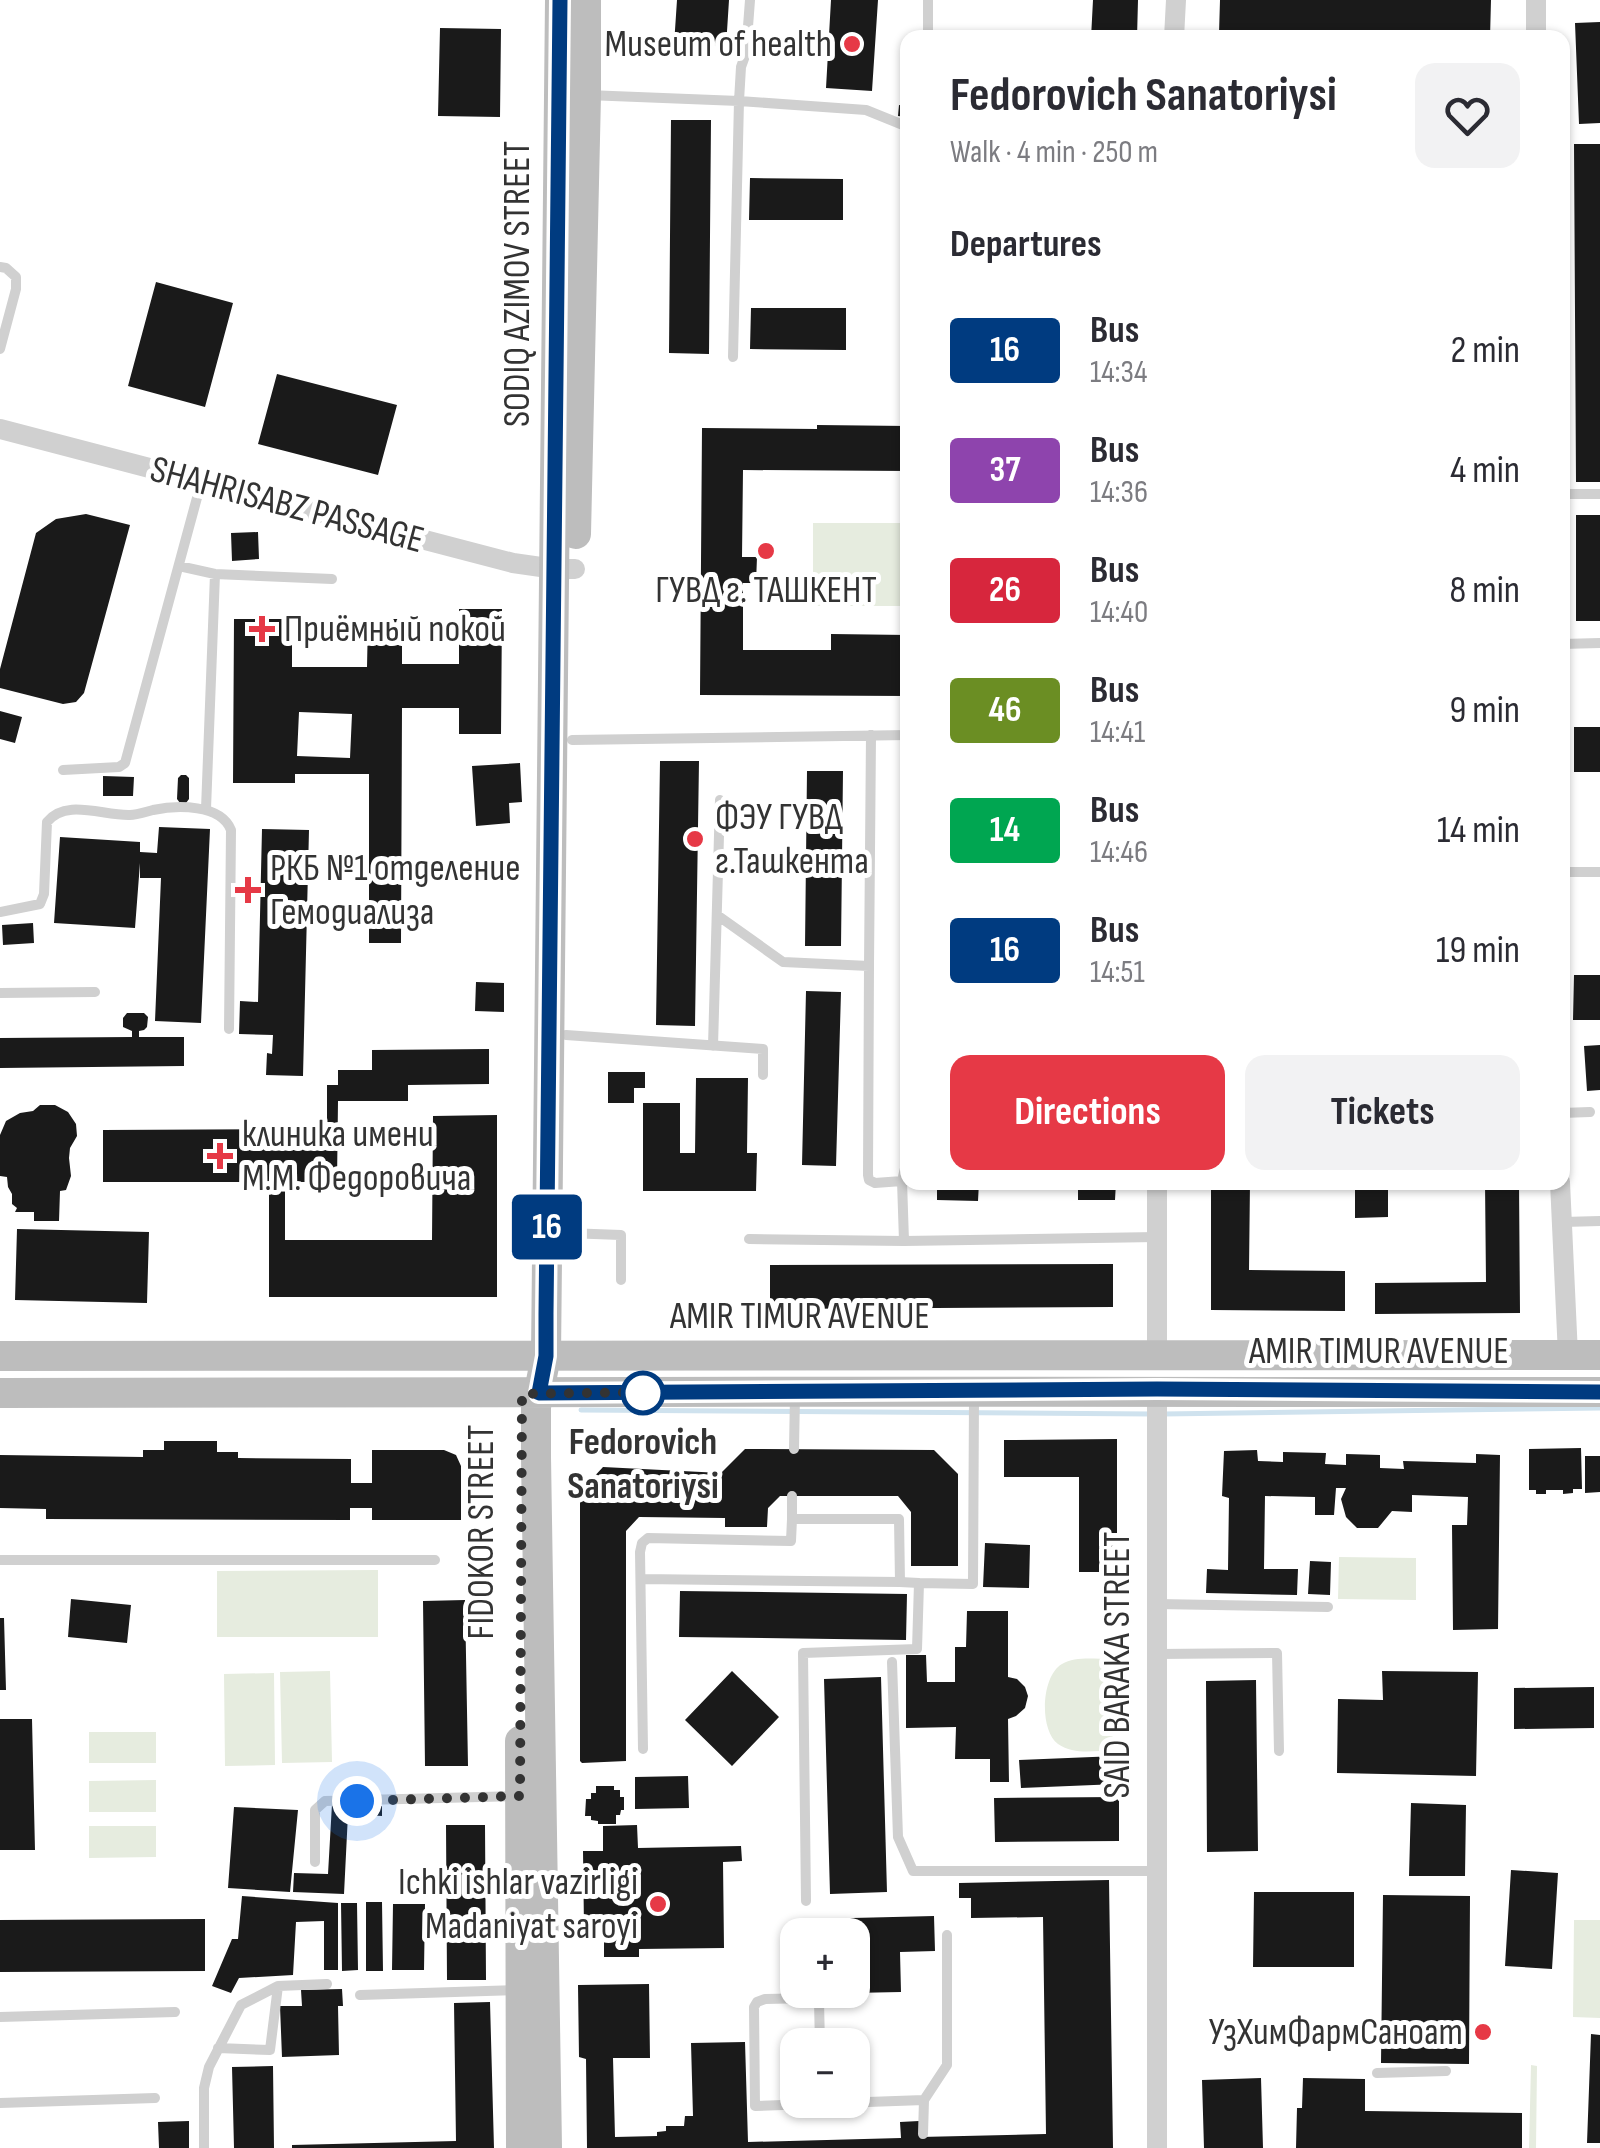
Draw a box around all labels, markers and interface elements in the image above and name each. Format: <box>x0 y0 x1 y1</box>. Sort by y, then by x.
place label: Museum of health <box>605 22 832 67</box>
marker: Museum of health <box>841 33 863 55</box>
button: heart <box>1415 63 1520 168</box>
text: Fedorovich Sanatoriysi <box>950 67 1337 124</box>
text: Walk · 4 min · 250 m <box>950 133 1158 172</box>
street label: SODIQ AZIMOV STREET <box>495 141 540 427</box>
text: Departures <box>950 222 1102 267</box>
text: Bus <box>1090 308 1139 353</box>
text: 2 min <box>1451 328 1520 373</box>
text: 16 <box>990 329 1020 372</box>
text: 14:34 <box>1090 353 1147 392</box>
text: Bus <box>1090 428 1139 473</box>
street label: SHAHRISABZ PASSAGE <box>145 447 429 563</box>
text: 4 min <box>1450 448 1520 493</box>
text: 37 <box>990 449 1020 492</box>
text: 14:36 <box>1090 473 1148 512</box>
marker: ГУВД г. ТАШКЕНТ <box>755 540 777 562</box>
text: Bus <box>1090 548 1139 593</box>
place label: ГУВД г. ТАШКЕНТ <box>655 568 877 613</box>
text: 8 min <box>1450 568 1520 613</box>
text: 26 <box>989 569 1021 612</box>
text: 14:40 <box>1090 593 1148 632</box>
place label: Приёмный покой <box>284 607 506 652</box>
marker: Приёмный покой <box>249 616 275 642</box>
text: Bus <box>1090 668 1139 713</box>
text: 9 min <box>1449 688 1520 733</box>
text: 46 <box>989 689 1021 732</box>
text: 14:41 <box>1090 713 1145 752</box>
text: Bus <box>1090 788 1139 833</box>
place label: ФЭУ ГУВД г.Ташкента <box>715 795 869 884</box>
text: 14 min <box>1437 808 1520 853</box>
text: 14 <box>990 809 1020 852</box>
marker: ФЭУ ГУВД г.Ташкента <box>684 828 706 850</box>
text: 14:46 <box>1090 833 1148 872</box>
place label: РКБ №1 отделение Гемодиализа <box>270 846 521 935</box>
marker: РКБ №1 отделение Гемодиализа <box>235 877 261 903</box>
text: Bus <box>1090 908 1139 953</box>
text: 19 min <box>1436 928 1520 973</box>
text: 16 <box>990 929 1020 972</box>
text: 14:51 <box>1090 953 1145 992</box>
button: Directions <box>950 1055 1225 1170</box>
button: Tickets <box>1245 1055 1520 1170</box>
place label: клиника имени М.М. Федоровича <box>242 1112 471 1201</box>
marker: клиника имени М.М. Федоровича <box>207 1143 233 1169</box>
line badge: 16 <box>502 1194 592 1260</box>
text: 16 <box>532 1206 562 1249</box>
street label: AMIR TIMUR AVENUE <box>669 1294 930 1339</box>
street label: AMIR TIMUR AVENUE <box>1248 1329 1509 1374</box>
marker: Fedorovich Sanatoriysi <box>622 1372 664 1414</box>
place label: Fedorovich Sanatoriysi <box>567 1420 719 1509</box>
street label: FIDOKOR STREET <box>459 1425 504 1639</box>
street label: SAID BARAKA STREET <box>1095 1532 1140 1798</box>
your location <box>332 1776 382 1826</box>
place label: Ichki ishlar vazirligi Madaniyat saroyi <box>398 1860 638 1949</box>
marker: Ichki ishlar vazirligi Madaniyat saroyi <box>647 1893 669 1915</box>
map controls <box>780 1918 870 2118</box>
button: + <box>780 1918 870 2008</box>
place label: УзХимФармСаноат <box>1208 2010 1463 2055</box>
marker: УзХимФармСаноат <box>1472 2021 1494 2043</box>
button: − <box>780 2028 870 2118</box>

